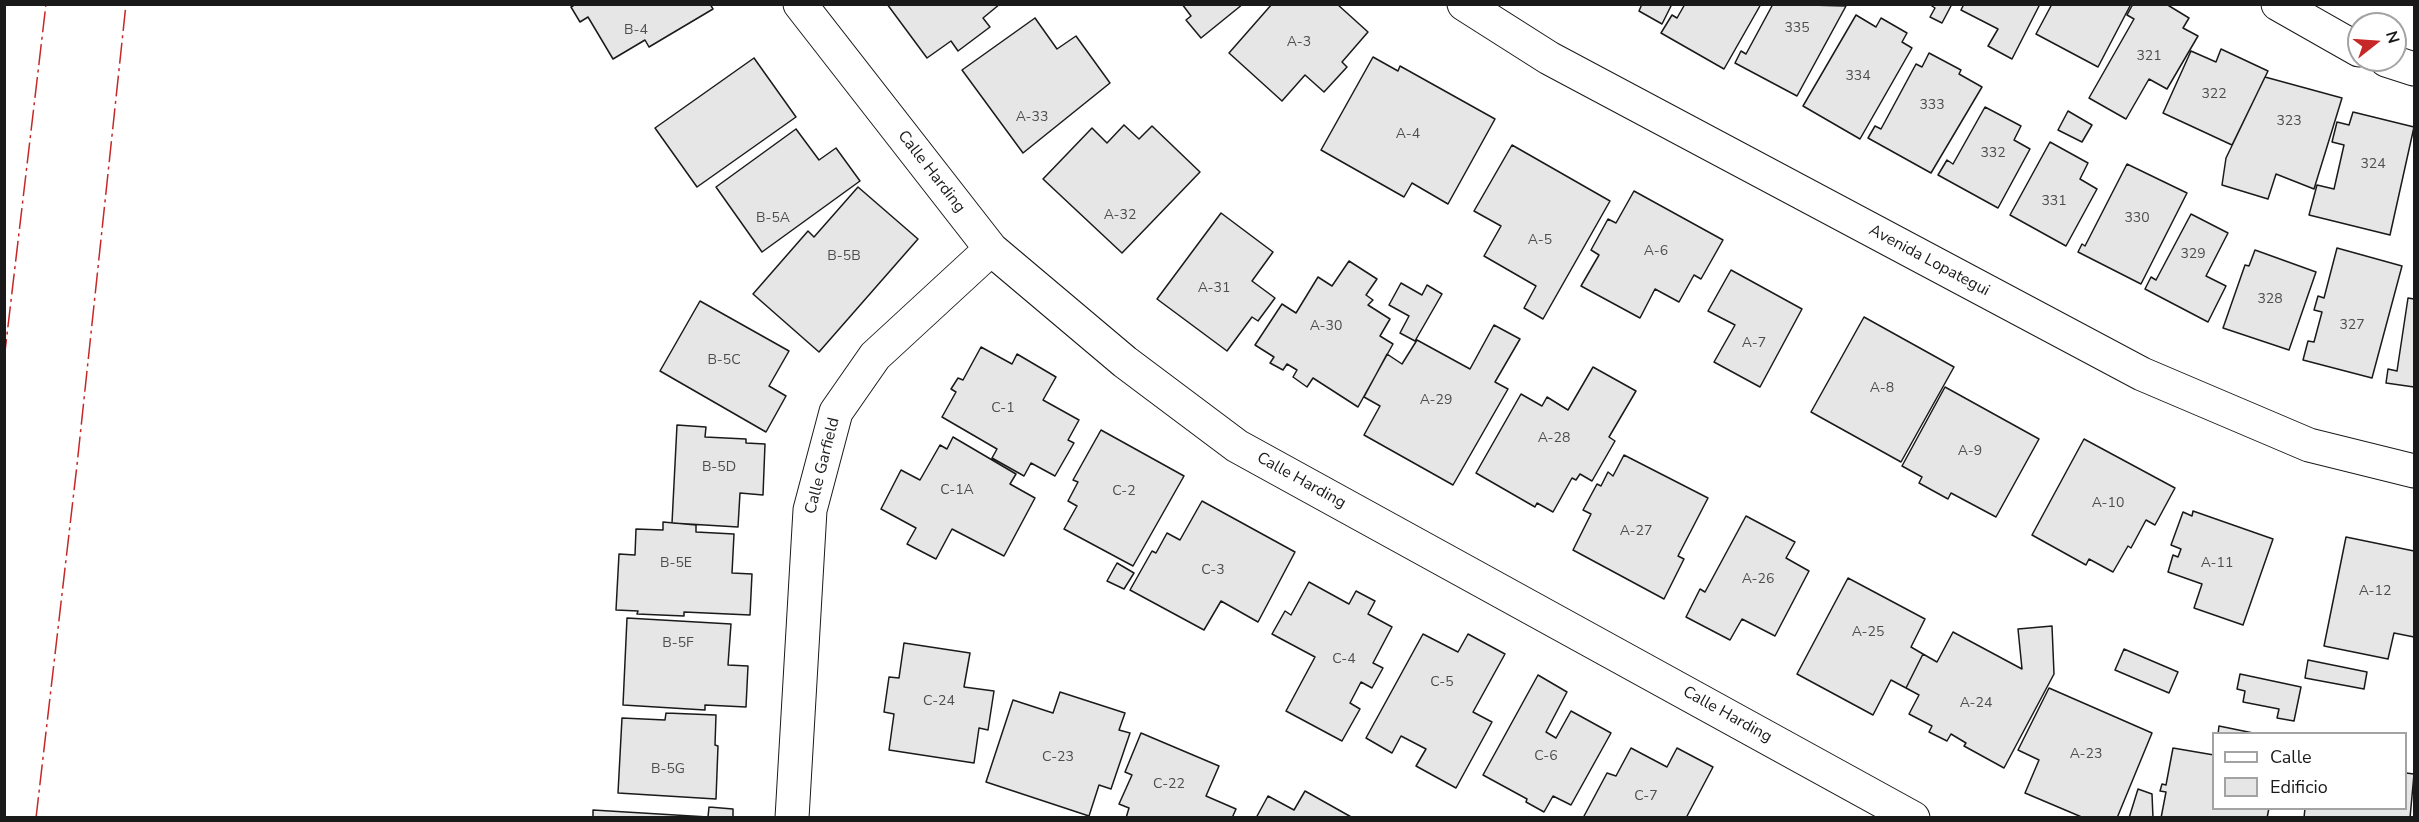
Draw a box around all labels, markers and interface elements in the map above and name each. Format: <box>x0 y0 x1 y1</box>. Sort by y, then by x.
north arrow <box>2347 12 2407 72</box>
house number: 335 <box>1784 21 1810 37</box>
house number: B-4 <box>624 23 648 39</box>
text: N <box>2380 28 2405 46</box>
house number: A-3 <box>1287 35 1311 51</box>
house number: 321 <box>2136 49 2162 65</box>
house number: 334 <box>1845 69 1871 85</box>
house number: 322 <box>2201 87 2227 103</box>
house number: 333 <box>1919 98 1945 114</box>
house number: A-33 <box>1016 110 1048 126</box>
house number: 323 <box>2276 114 2302 130</box>
street label: Calle Harding <box>893 127 969 217</box>
house number: A-4 <box>1396 127 1420 143</box>
house number: 332 <box>1980 146 2006 162</box>
house number: 324 <box>2360 157 2386 173</box>
house number: 331 <box>2041 194 2067 210</box>
house number: A-32 <box>1104 208 1136 224</box>
house number: B-5A <box>756 211 790 227</box>
house number: 330 <box>2124 211 2150 227</box>
street label: Avenida Lopategui <box>1865 221 1993 301</box>
house number: A-5 <box>1528 233 1552 249</box>
house number: A-6 <box>1644 244 1668 260</box>
house number: 329 <box>2180 247 2206 263</box>
house number: B-5B <box>827 249 861 265</box>
house number: A-31 <box>1198 281 1230 297</box>
house number: 328 <box>2257 292 2283 308</box>
house number: 327 <box>2339 318 2365 334</box>
house number: A-30 <box>1310 319 1342 335</box>
house number: A-7 <box>1742 336 1766 352</box>
house number: B-5C <box>707 353 741 369</box>
house number: A-8 <box>1870 381 1894 397</box>
house number: A-29 <box>1420 393 1452 409</box>
house number: C-1 <box>991 401 1015 417</box>
street label: Calle Garfield <box>802 416 844 516</box>
house number: A-28 <box>1538 431 1570 447</box>
house number: A-9 <box>1958 444 1982 460</box>
street label: Calle Harding <box>1253 449 1349 513</box>
house number: B-5D <box>702 460 736 476</box>
house number: C-1A <box>940 483 974 499</box>
house number: C-2 <box>1112 484 1136 500</box>
house number: A-10 <box>2092 496 2124 512</box>
house number: A-27 <box>1620 524 1652 540</box>
house number: B-5E <box>660 556 692 572</box>
house number: A-11 <box>2201 556 2233 572</box>
house number: C-3 <box>1201 563 1225 579</box>
house number: A-26 <box>1742 572 1774 588</box>
house number: A-12 <box>2359 584 2391 600</box>
house number: A-25 <box>1852 625 1884 641</box>
house number: B-5F <box>662 636 694 652</box>
house number: C-4 <box>1332 652 1356 668</box>
house number: C-5 <box>1430 675 1454 691</box>
street label: Calle Harding <box>1679 683 1775 747</box>
house number: C-24 <box>923 694 955 710</box>
house number: A-24 <box>1960 696 1992 712</box>
legend <box>2212 732 2407 810</box>
text: Calle <box>2270 745 2312 769</box>
house number: A-23 <box>2070 747 2102 763</box>
house number: C-6 <box>1534 749 1558 765</box>
house number: C-23 <box>1042 750 1074 766</box>
house number: B-5G <box>651 762 685 778</box>
text: Edificio <box>2270 775 2328 799</box>
house number: C-22 <box>1153 777 1185 793</box>
house number: C-7 <box>1634 789 1658 805</box>

